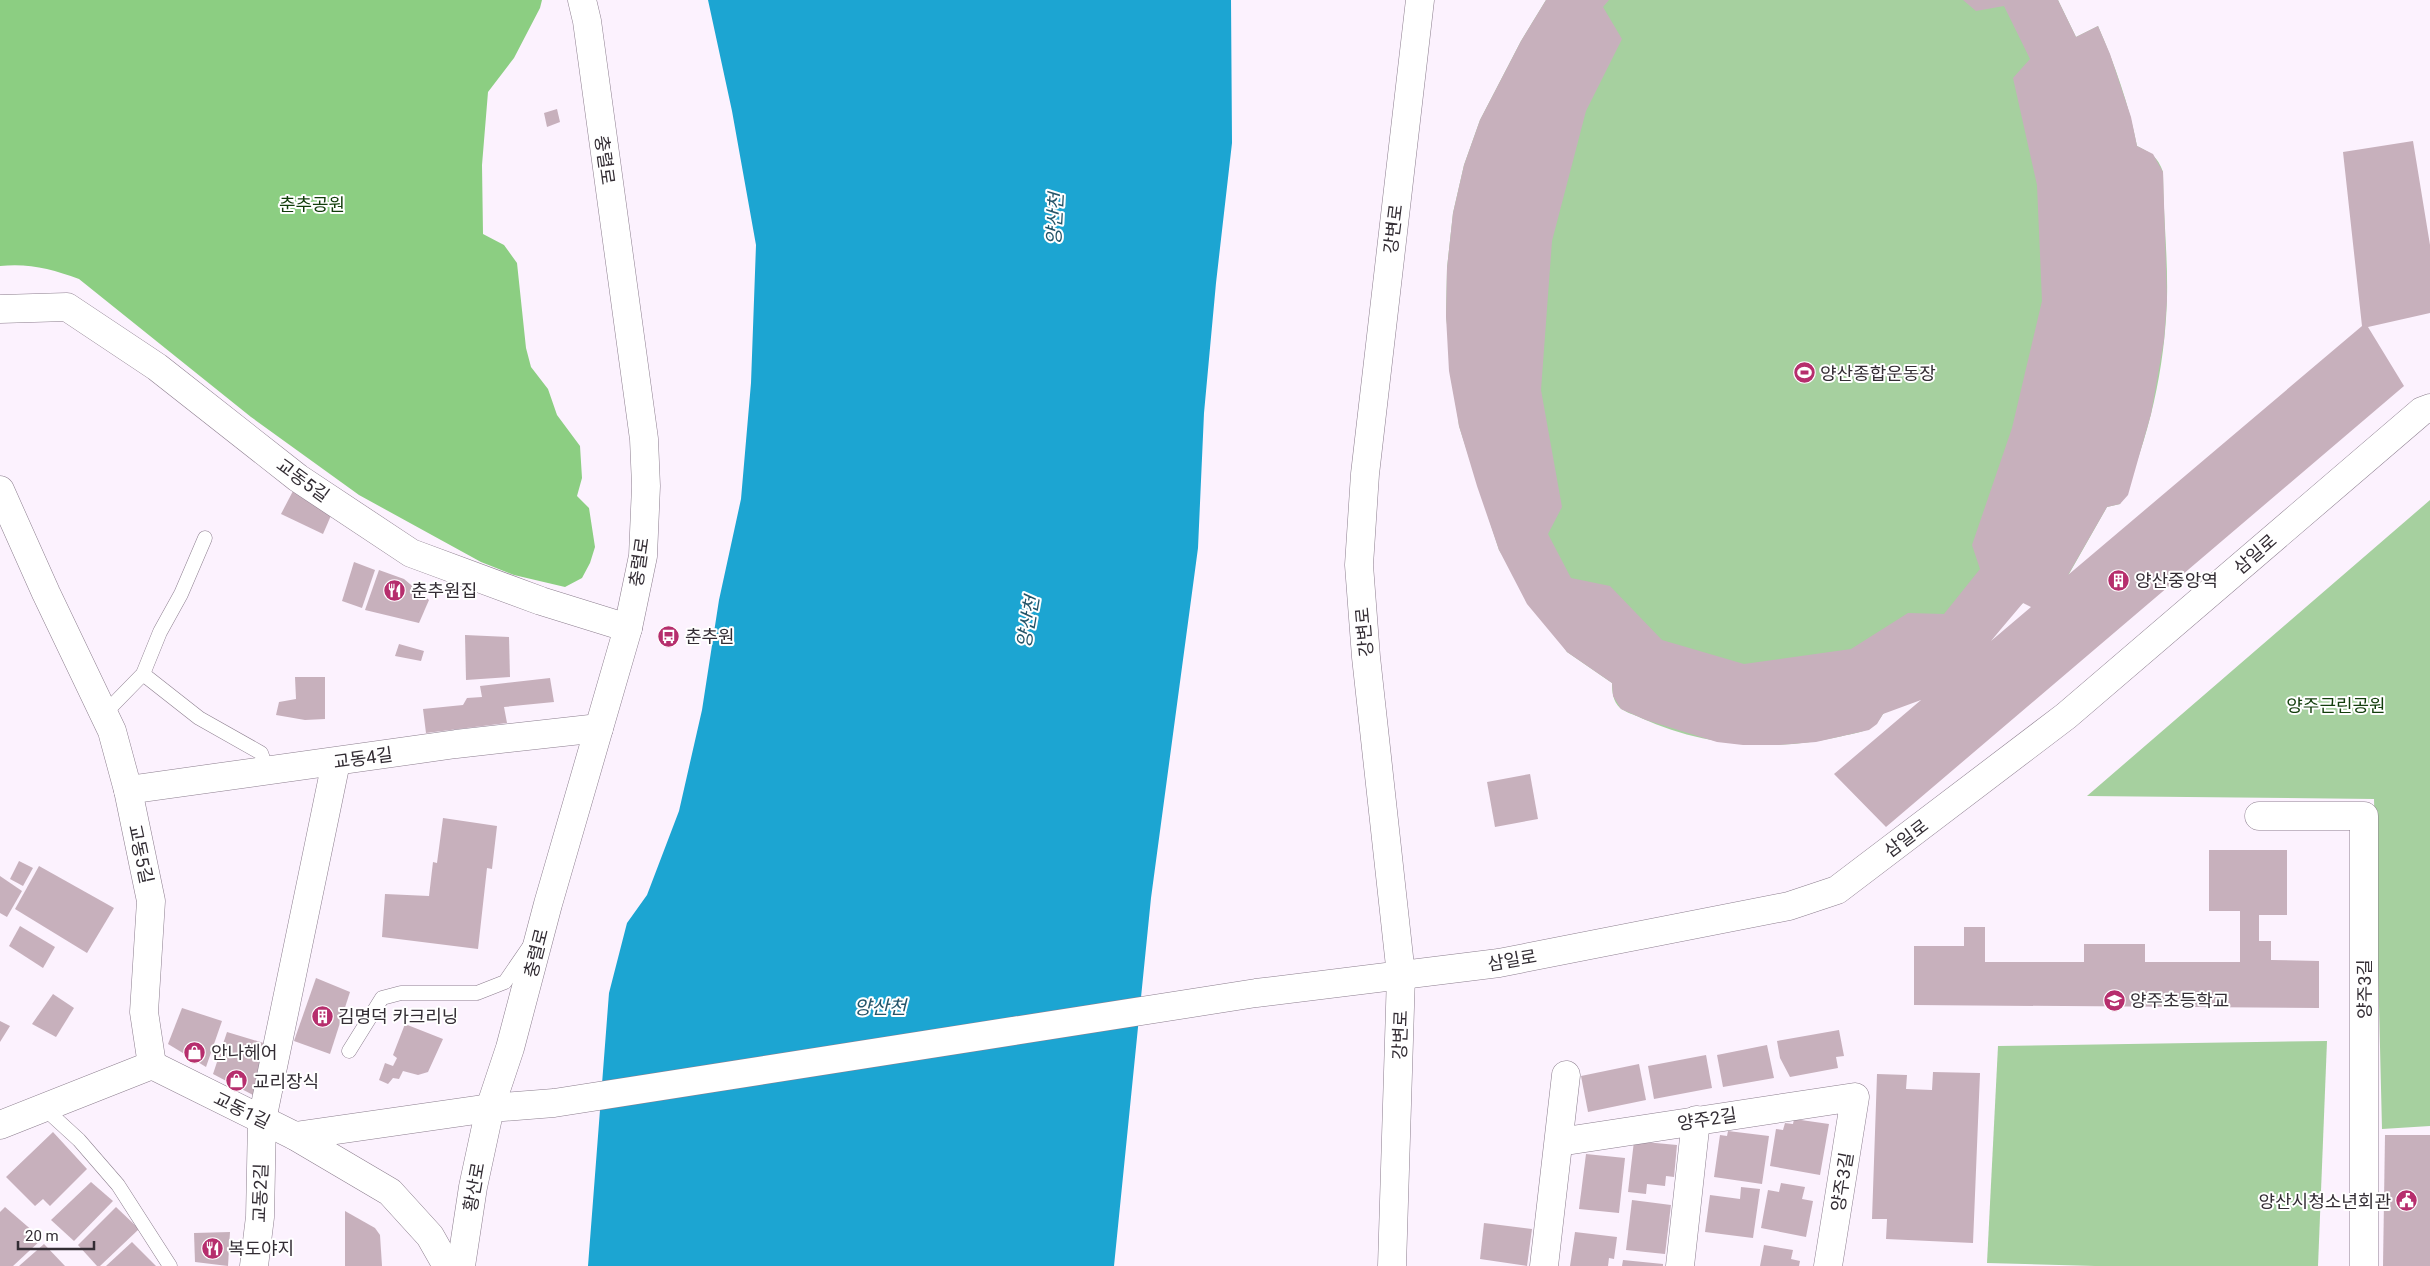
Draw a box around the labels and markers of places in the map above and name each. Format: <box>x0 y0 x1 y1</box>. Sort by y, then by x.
sports icon: 양산종합운동장 <box>1792 361 1816 385</box>
place label: 양산종합운동장 <box>1820 363 1936 384</box>
building icon: 양산중앙역 <box>2107 568 2131 592</box>
place label: 양산중앙역 <box>2135 570 2218 591</box>
restaurant icon: 춘추원집 <box>383 578 407 602</box>
place label: 춘추원집 <box>411 580 477 601</box>
bus stop icon: 춘추원 <box>657 624 681 648</box>
place label: 춘추원 <box>685 626 735 647</box>
school or university icon: 양주초등학교 <box>2102 988 2126 1012</box>
place label: 양주초등학교 <box>2130 990 2229 1011</box>
building icon: 김명덕 카크리닝 <box>310 1004 334 1028</box>
place label: 김명덕 카크리닝 <box>338 1006 458 1027</box>
shop icon: 안나헤어 <box>183 1040 207 1064</box>
place label: 안나헤어 <box>211 1042 277 1063</box>
shop icon: 교리장식 <box>225 1069 249 1093</box>
place label: 교리장식 <box>253 1071 319 1092</box>
public building icon: 양산시청소년회관 <box>2395 1189 2419 1213</box>
place label: 양산시청소년회관 <box>2259 1191 2391 1212</box>
restaurant icon: 복도야지 <box>200 1236 224 1260</box>
place label: 복도야지 <box>228 1238 294 1259</box>

